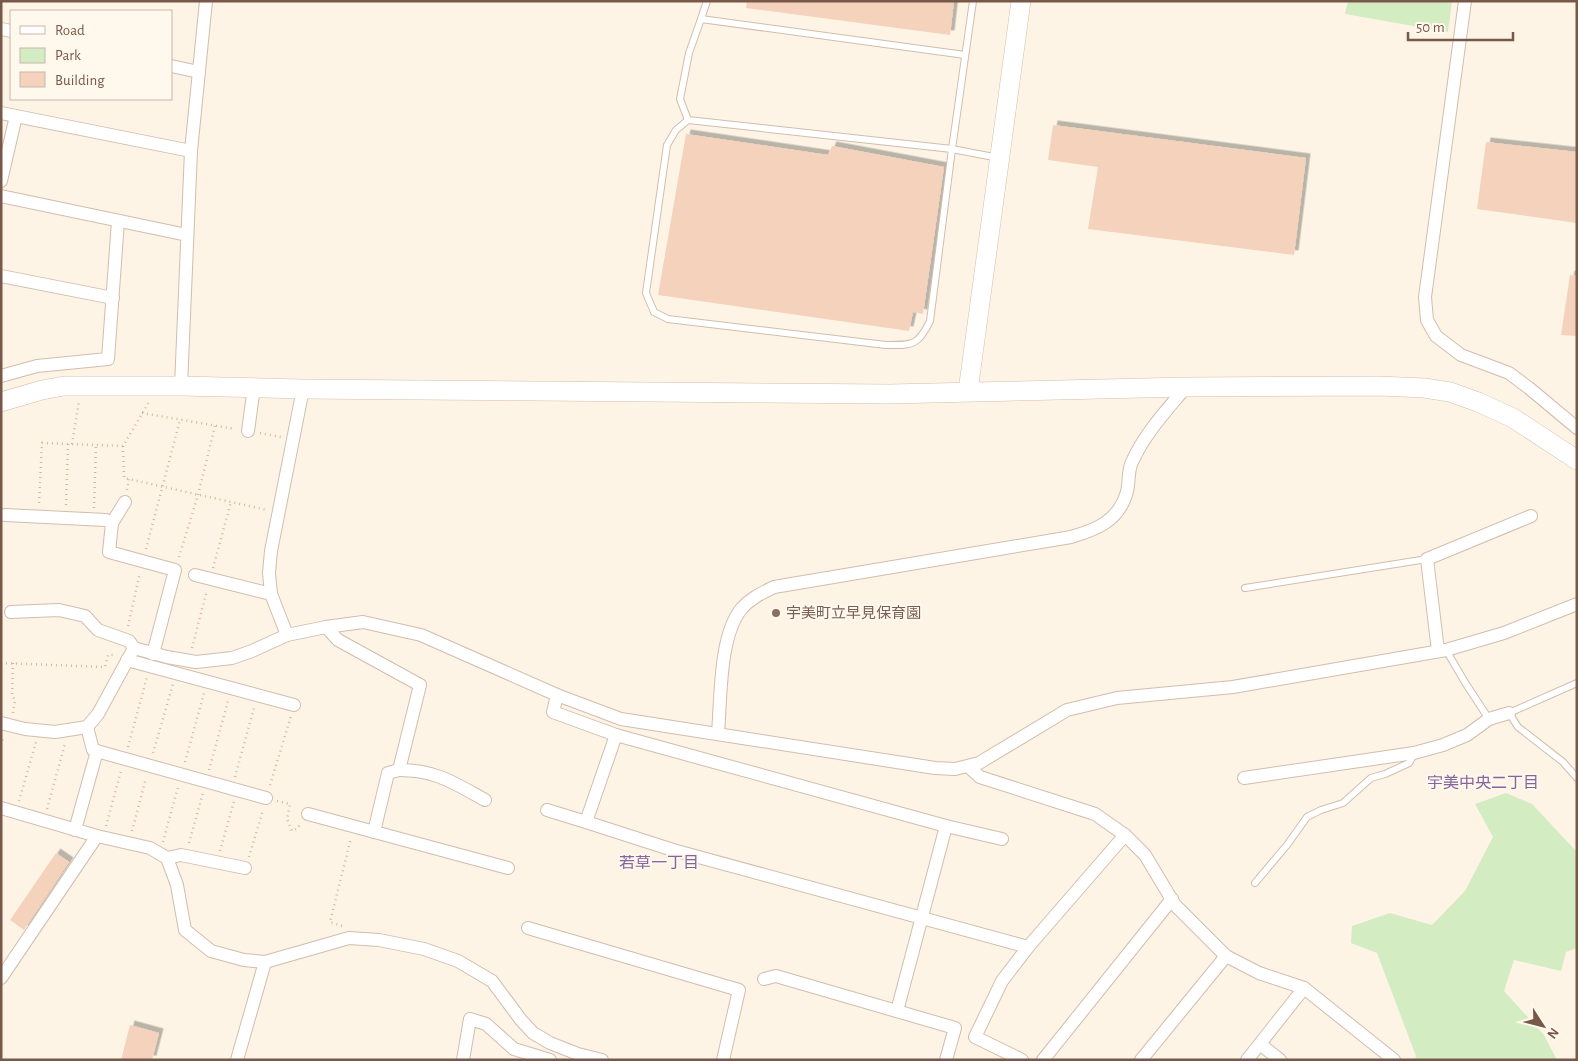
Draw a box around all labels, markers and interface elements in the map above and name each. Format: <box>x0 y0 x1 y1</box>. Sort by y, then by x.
legend <box>10 10 172 100</box>
scale bar <box>1408 10 1513 42</box>
text: 50 m <box>1416 20 1445 35</box>
text: Road <box>55 23 85 38</box>
text: Park <box>55 48 81 63</box>
text: Building <box>55 73 105 88</box>
place label: 宇美町立早見保育園 <box>786 605 921 621</box>
marker: 宇美町立早見保育園 <box>770 607 782 619</box>
district label: 宇美中央二丁目 <box>1427 774 1539 791</box>
district label: 若草一丁目 <box>619 855 699 871</box>
north arrow <box>1518 1001 1568 1051</box>
text: N <box>1544 1025 1561 1041</box>

